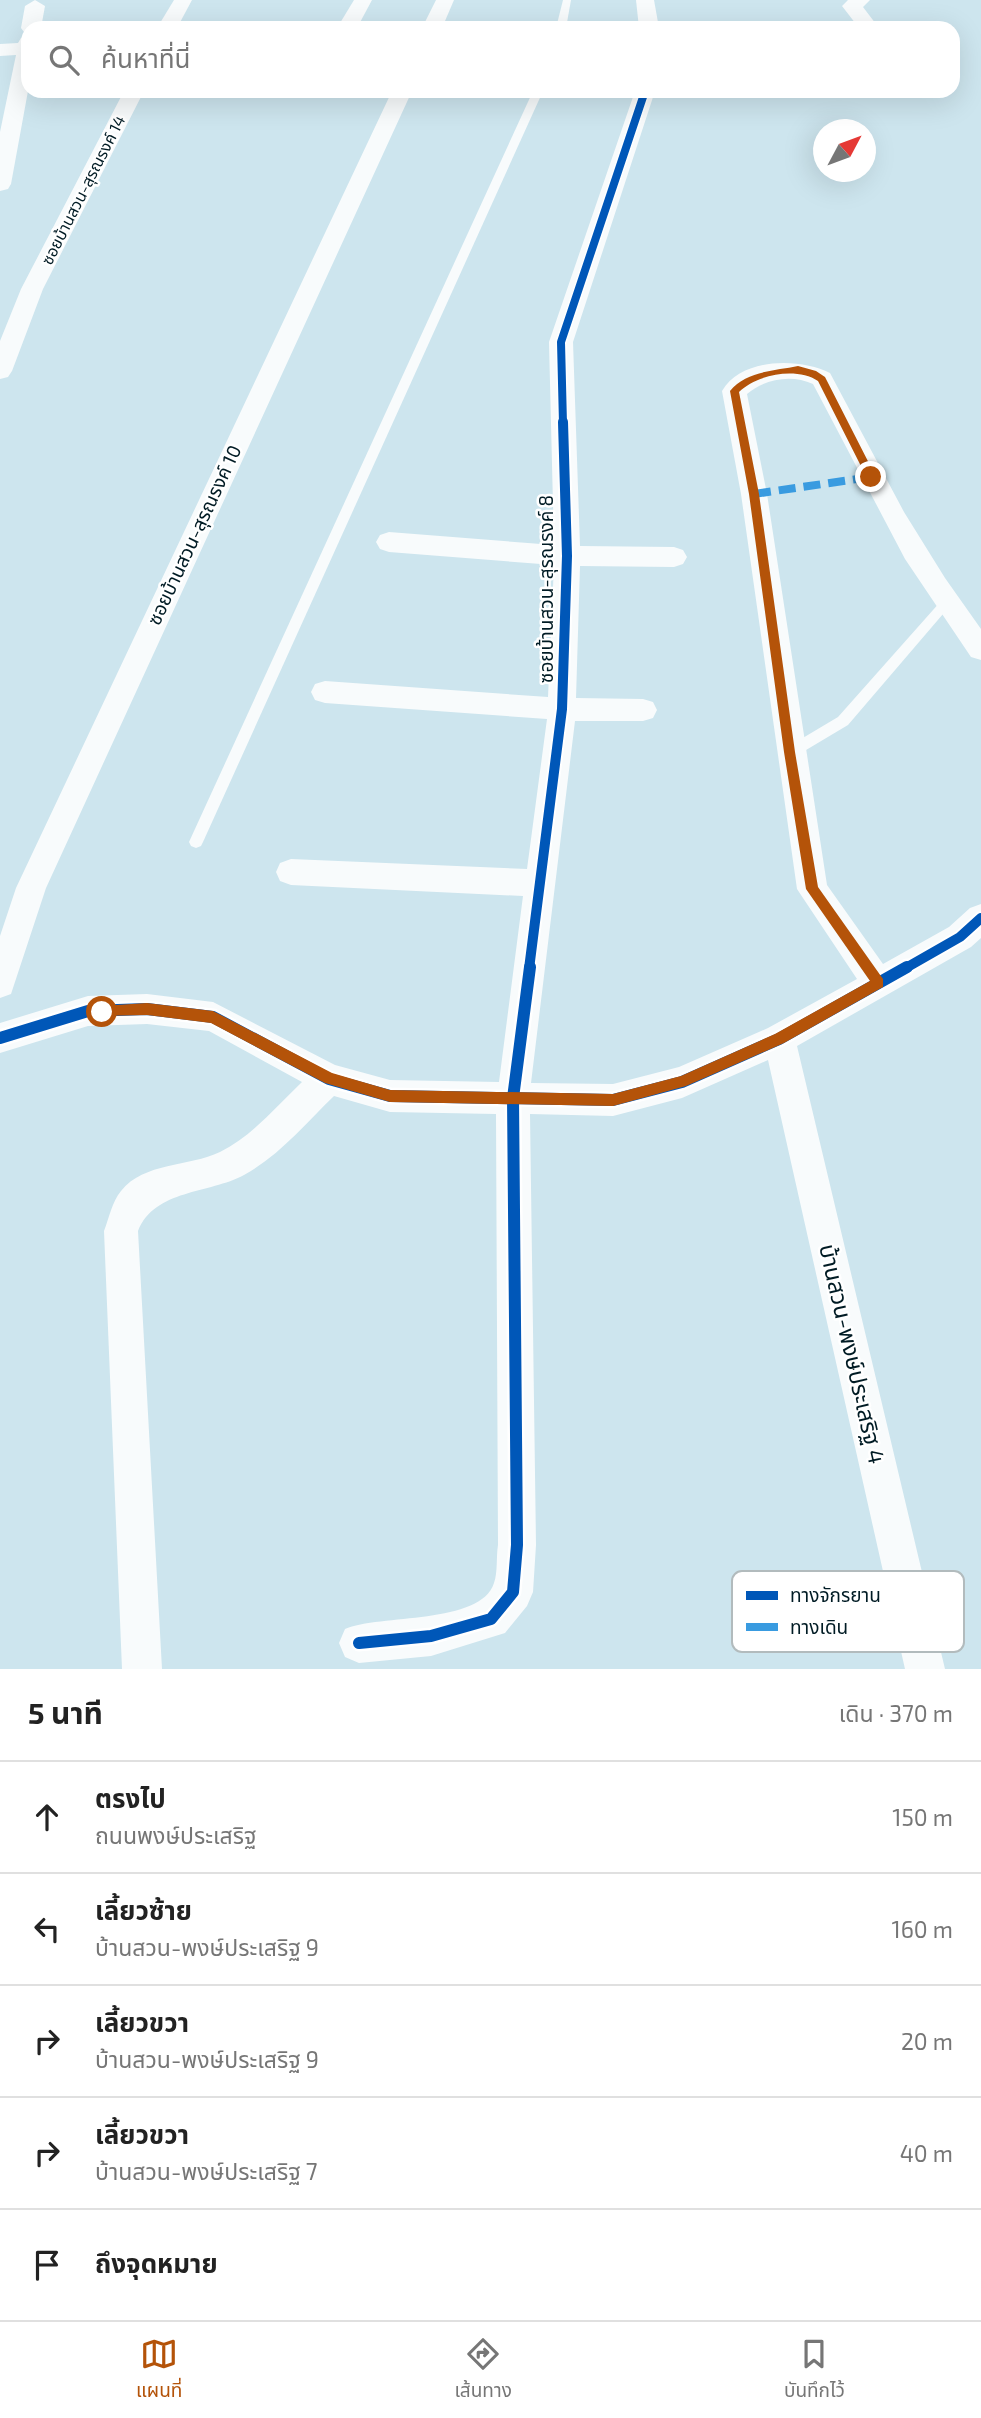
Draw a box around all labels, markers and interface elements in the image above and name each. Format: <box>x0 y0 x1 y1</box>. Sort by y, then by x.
search box <box>21 21 960 98</box>
icon: search <box>45 41 83 79</box>
text: ค้นหาที่นี่ <box>101 42 191 73</box>
street label: ซอยบ้านสวน-สุรณรงค์ 14 <box>37 112 129 268</box>
north arrow <box>813 119 876 182</box>
street label: ซอยบ้านสวน-สุรณรงค์ 10 <box>142 441 246 629</box>
route end <box>855 461 886 492</box>
street label: ซอยบ้านสวน-สุรณรงค์ 8 <box>534 495 558 683</box>
route start <box>86 996 117 1027</box>
street label: บ้านสวน-พงษ์ประเสริฐ 4 <box>814 1241 892 1467</box>
legend <box>732 1571 964 1652</box>
text: ทางจักรยาน <box>790 1583 881 1606</box>
text: ทางเดิน <box>790 1615 848 1638</box>
text: 5 นาที <box>28 1694 103 1730</box>
text: เดิน · 370 m <box>839 1699 953 1727</box>
text: ตรงไป <box>95 1782 166 1813</box>
icon: ahead <box>28 1798 66 1836</box>
text: 150 m <box>892 1803 953 1831</box>
text: ถนนพงษ์ประเสริฐ <box>95 1821 257 1849</box>
text: เลี้ยวซ้าย <box>95 1894 192 1925</box>
icon: left <box>28 1910 66 1948</box>
text: 160 m <box>892 1915 953 1943</box>
text: บ้านสวน-พงษ์ประเสริฐ 9 <box>95 1933 319 1961</box>
text: เลี้ยวขวา <box>95 2006 189 2037</box>
icon: right <box>28 2022 66 2060</box>
text: 20 m <box>901 2027 953 2055</box>
text: บ้านสวน-พงษ์ประเสริฐ 9 <box>95 2045 319 2073</box>
text: เลี้ยวขวา <box>95 2118 189 2149</box>
icon: right <box>28 2134 66 2172</box>
text: 40 m <box>900 2139 953 2167</box>
text: บ้านสวน-พงษ์ประเสริฐ 7 <box>95 2157 318 2185</box>
icon: arrive <box>28 2246 66 2284</box>
text: ถึงจุดหมาย <box>95 2247 218 2278</box>
tab: แผนที่ <box>136 2335 182 2406</box>
tab: เส้นทาง <box>454 2335 512 2406</box>
tab: บันทึกไว้ <box>784 2335 845 2406</box>

